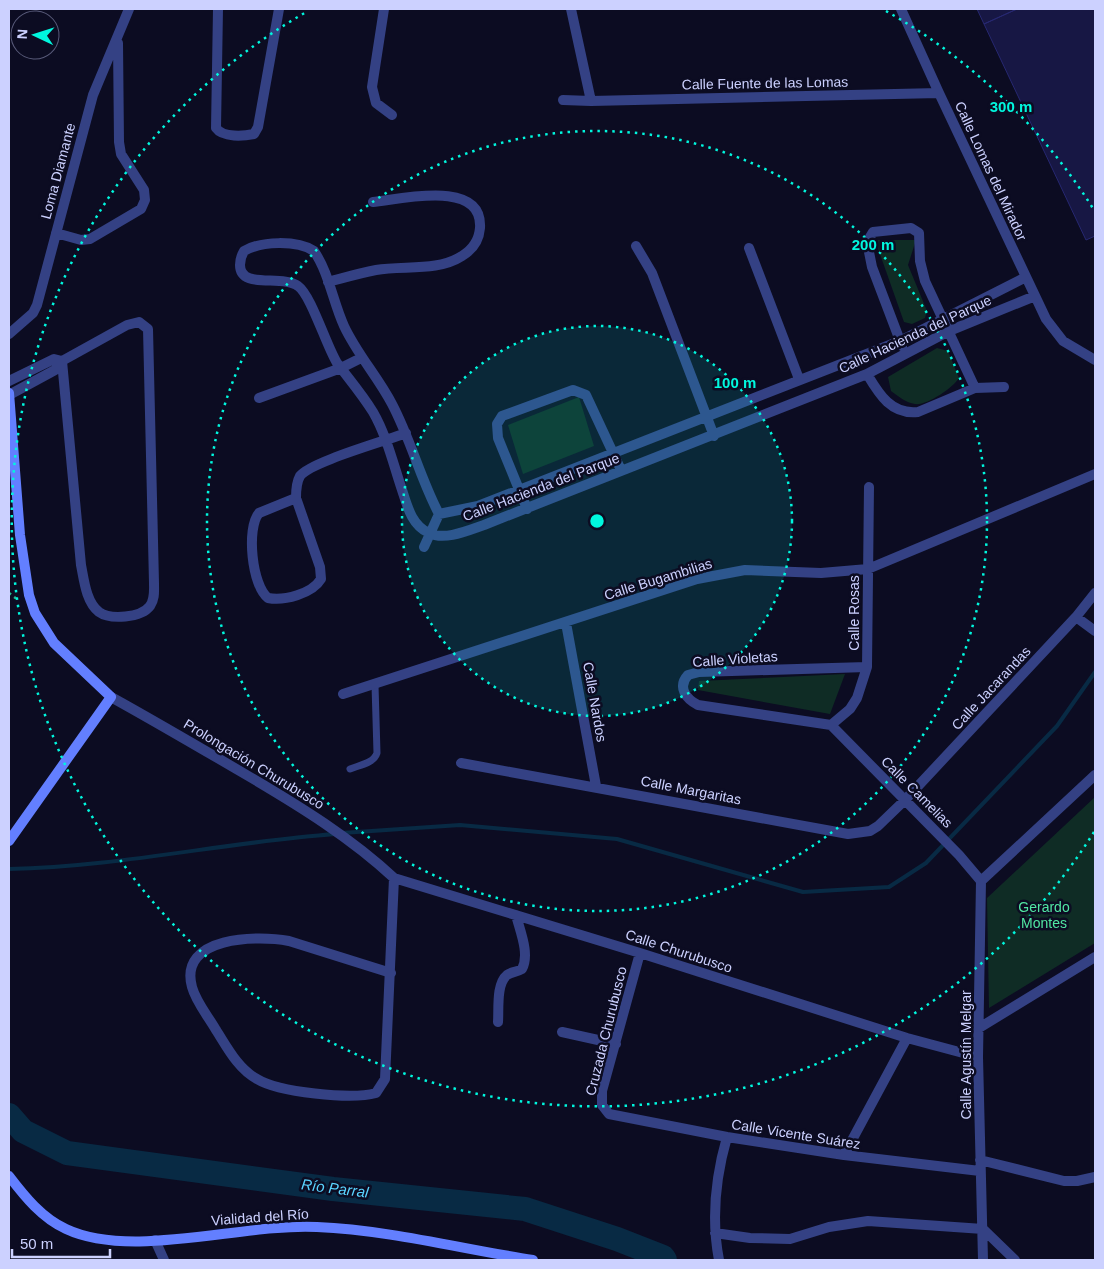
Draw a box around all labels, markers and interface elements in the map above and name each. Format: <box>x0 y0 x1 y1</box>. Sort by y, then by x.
north arrow <box>10 10 60 60</box>
text: N <box>14 28 30 40</box>
street label: Calle Fuente de las Lomas <box>682 74 848 92</box>
text: 300 m <box>990 98 1032 115</box>
street label: Calle Lomas del Mirador <box>952 99 1030 243</box>
street label: Loma Diamante <box>37 121 79 221</box>
text: 200 m <box>852 236 894 253</box>
street label: Calle Hacienda del Parque <box>836 291 994 376</box>
text: 100 m <box>714 374 756 391</box>
street label: Calle Hacienda del Parque <box>460 450 622 524</box>
centre of rings <box>588 512 606 530</box>
street label: Calle Bugambilias <box>602 555 714 603</box>
street label: Calle Rosas <box>846 575 862 651</box>
street label: Calle Jacarandas <box>948 643 1034 733</box>
street label: Calle Violetas <box>692 648 778 670</box>
street label: Calle Nardos <box>580 661 610 743</box>
street label: Prolongación Churubusco <box>181 716 327 812</box>
street label: Calle Camelias <box>878 753 956 831</box>
street label: Calle Margaritas <box>639 772 743 808</box>
park label: Gerardo Montes <box>1018 899 1070 931</box>
street label: Calle Churubusco <box>624 926 735 976</box>
street label: Cruzada Churubusco <box>582 965 630 1097</box>
street label: Calle Agustín Melgar <box>958 990 974 1120</box>
street label: Calle Vicente Suárez <box>730 1116 862 1152</box>
water label: Río Parral <box>300 1175 370 1201</box>
street label: Vialidad del Río <box>211 1206 310 1228</box>
scale bar <box>12 1226 110 1258</box>
text: 50 m <box>20 1235 53 1252</box>

